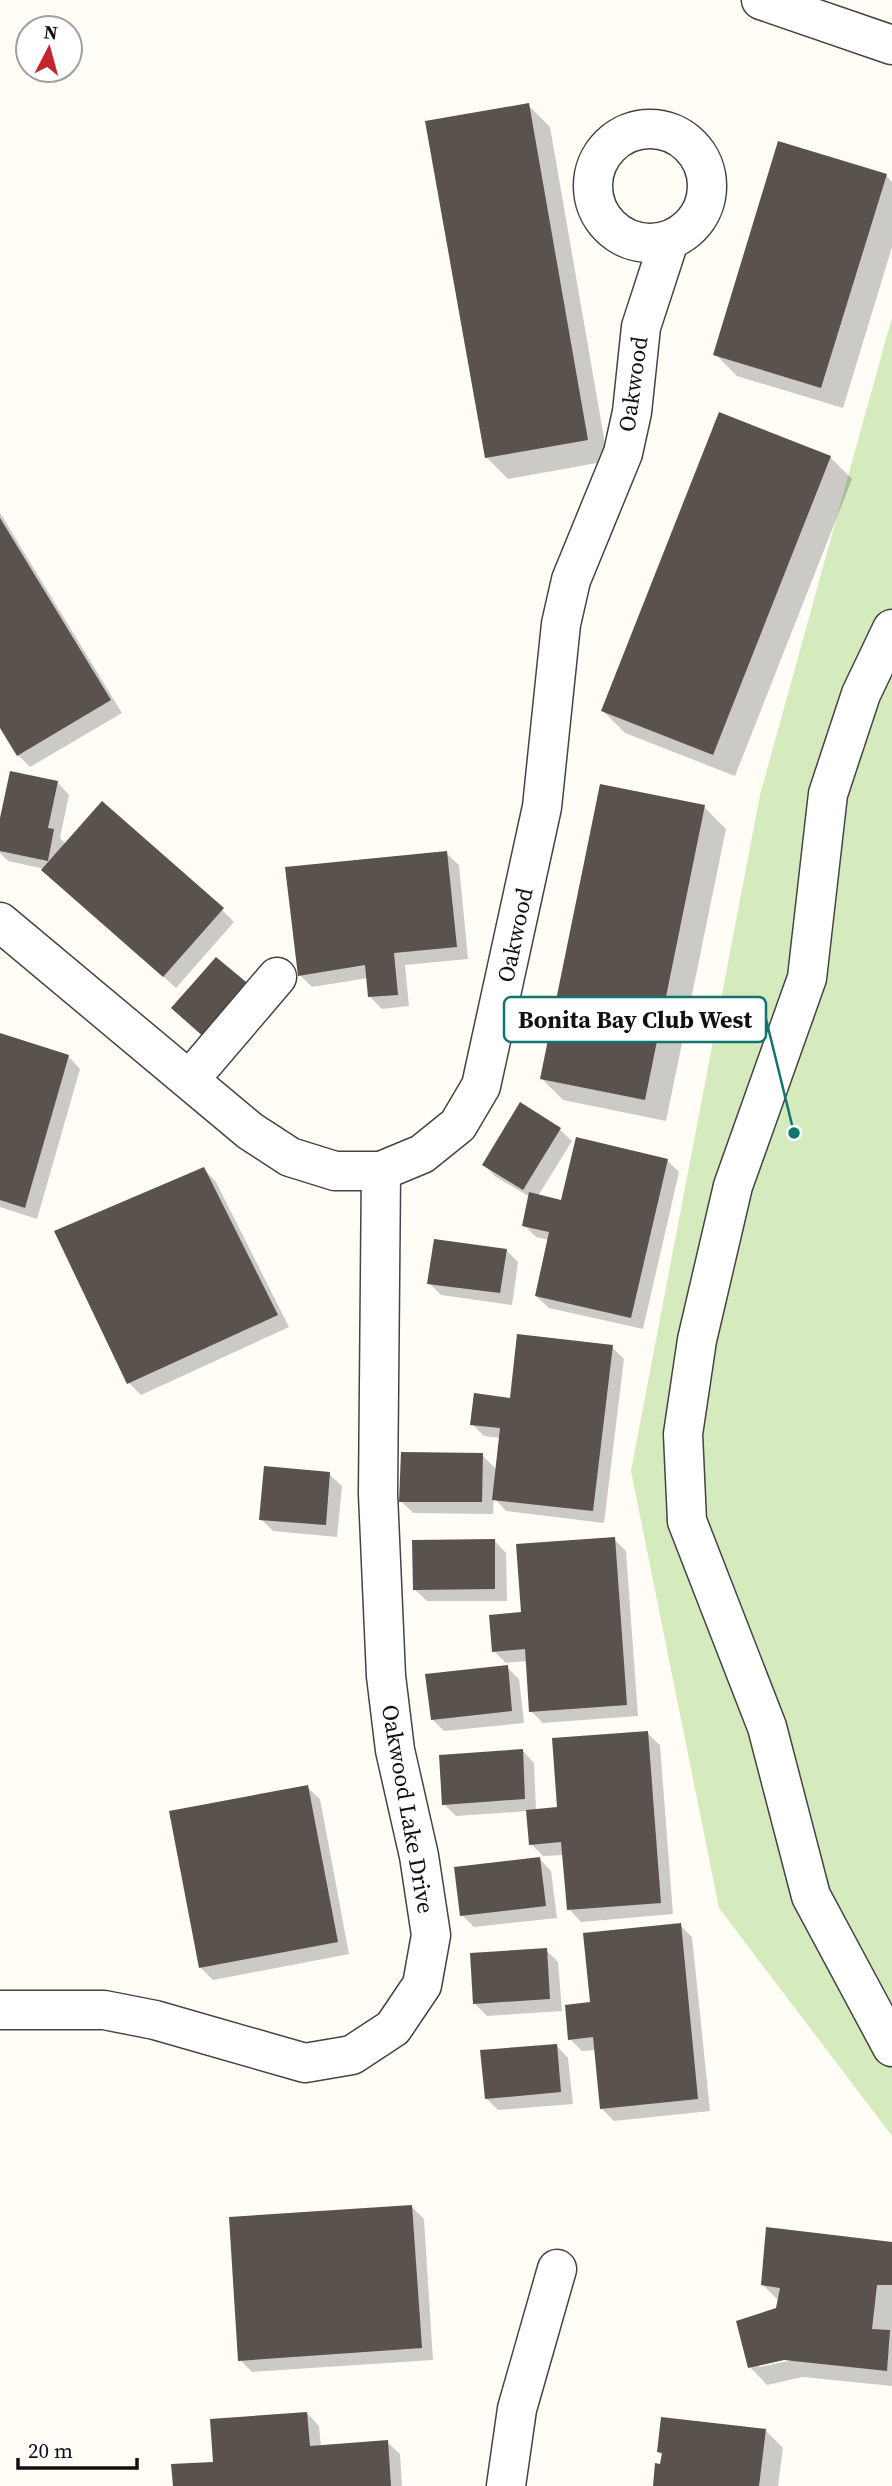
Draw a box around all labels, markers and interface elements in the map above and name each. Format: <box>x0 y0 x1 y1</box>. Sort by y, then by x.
north arrow <box>14 14 84 84</box>
text: N <box>43 18 59 46</box>
street label: Oakwood <box>610 334 656 434</box>
street label: Oakwood <box>489 885 541 985</box>
callout: Bonita Bay Club West <box>504 997 766 1042</box>
text: Bonita Bay Club West <box>518 1003 752 1036</box>
street label: Oakwood Lake Drive <box>374 1702 442 1916</box>
scale bar <box>18 2426 136 2470</box>
text: 20 m <box>28 2436 73 2465</box>

